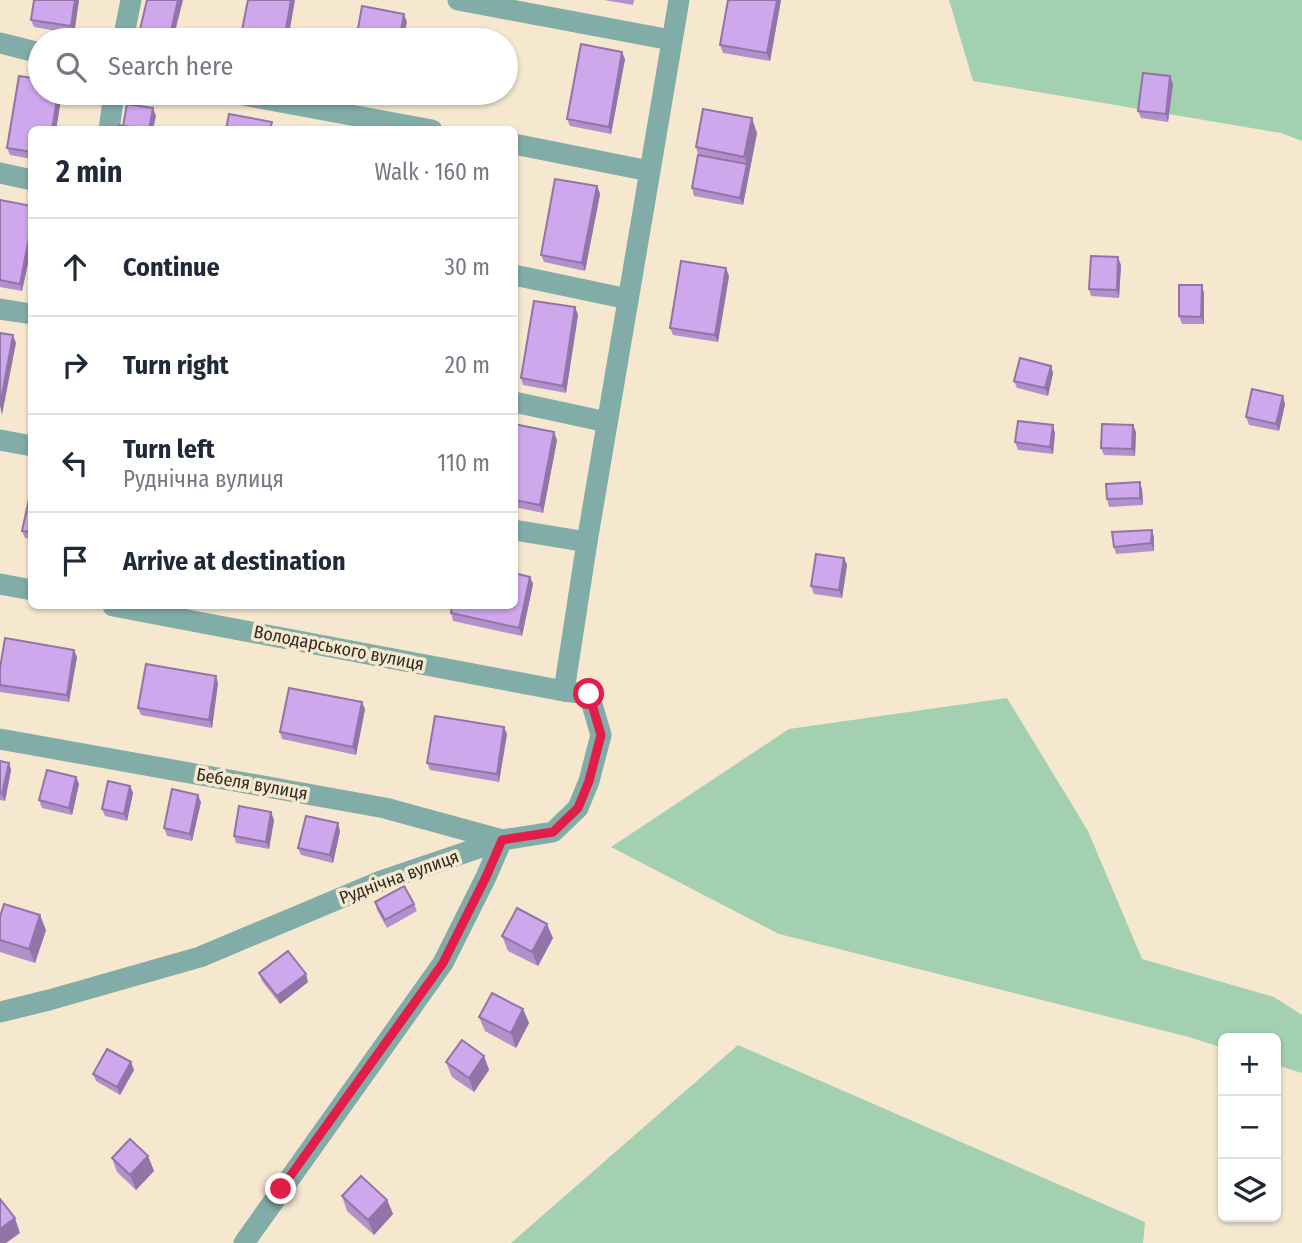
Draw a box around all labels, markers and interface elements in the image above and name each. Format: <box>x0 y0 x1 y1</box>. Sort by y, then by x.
search box <box>28 28 518 105</box>
icon: search <box>52 48 90 86</box>
text: Search here <box>108 51 233 82</box>
text: 2 min <box>56 154 123 190</box>
text: Walk · 160 m <box>374 158 490 186</box>
icon: ahead <box>56 248 94 286</box>
text: Continue <box>123 252 220 283</box>
text: 30 m <box>445 253 490 281</box>
icon: right <box>56 346 94 384</box>
text: Turn right <box>123 350 229 381</box>
text: 20 m <box>445 351 490 379</box>
text: Turn left <box>123 434 215 465</box>
icon: left <box>56 444 94 482</box>
text: 110 m <box>437 449 490 477</box>
text: Руднічна вулиця <box>123 465 284 493</box>
icon: arrive <box>56 542 94 580</box>
text: Arrive at destination <box>123 546 346 577</box>
street label: Володарського вулиця <box>252 621 426 675</box>
route start <box>573 678 604 709</box>
street label: Бебеля вулиця <box>195 763 309 805</box>
street label: Руднічна вулиця <box>336 845 462 909</box>
map controls <box>1218 1033 1281 1222</box>
button: + <box>1218 1033 1281 1096</box>
button: − <box>1218 1096 1281 1159</box>
button: layers <box>1218 1159 1281 1222</box>
route end <box>265 1173 296 1204</box>

